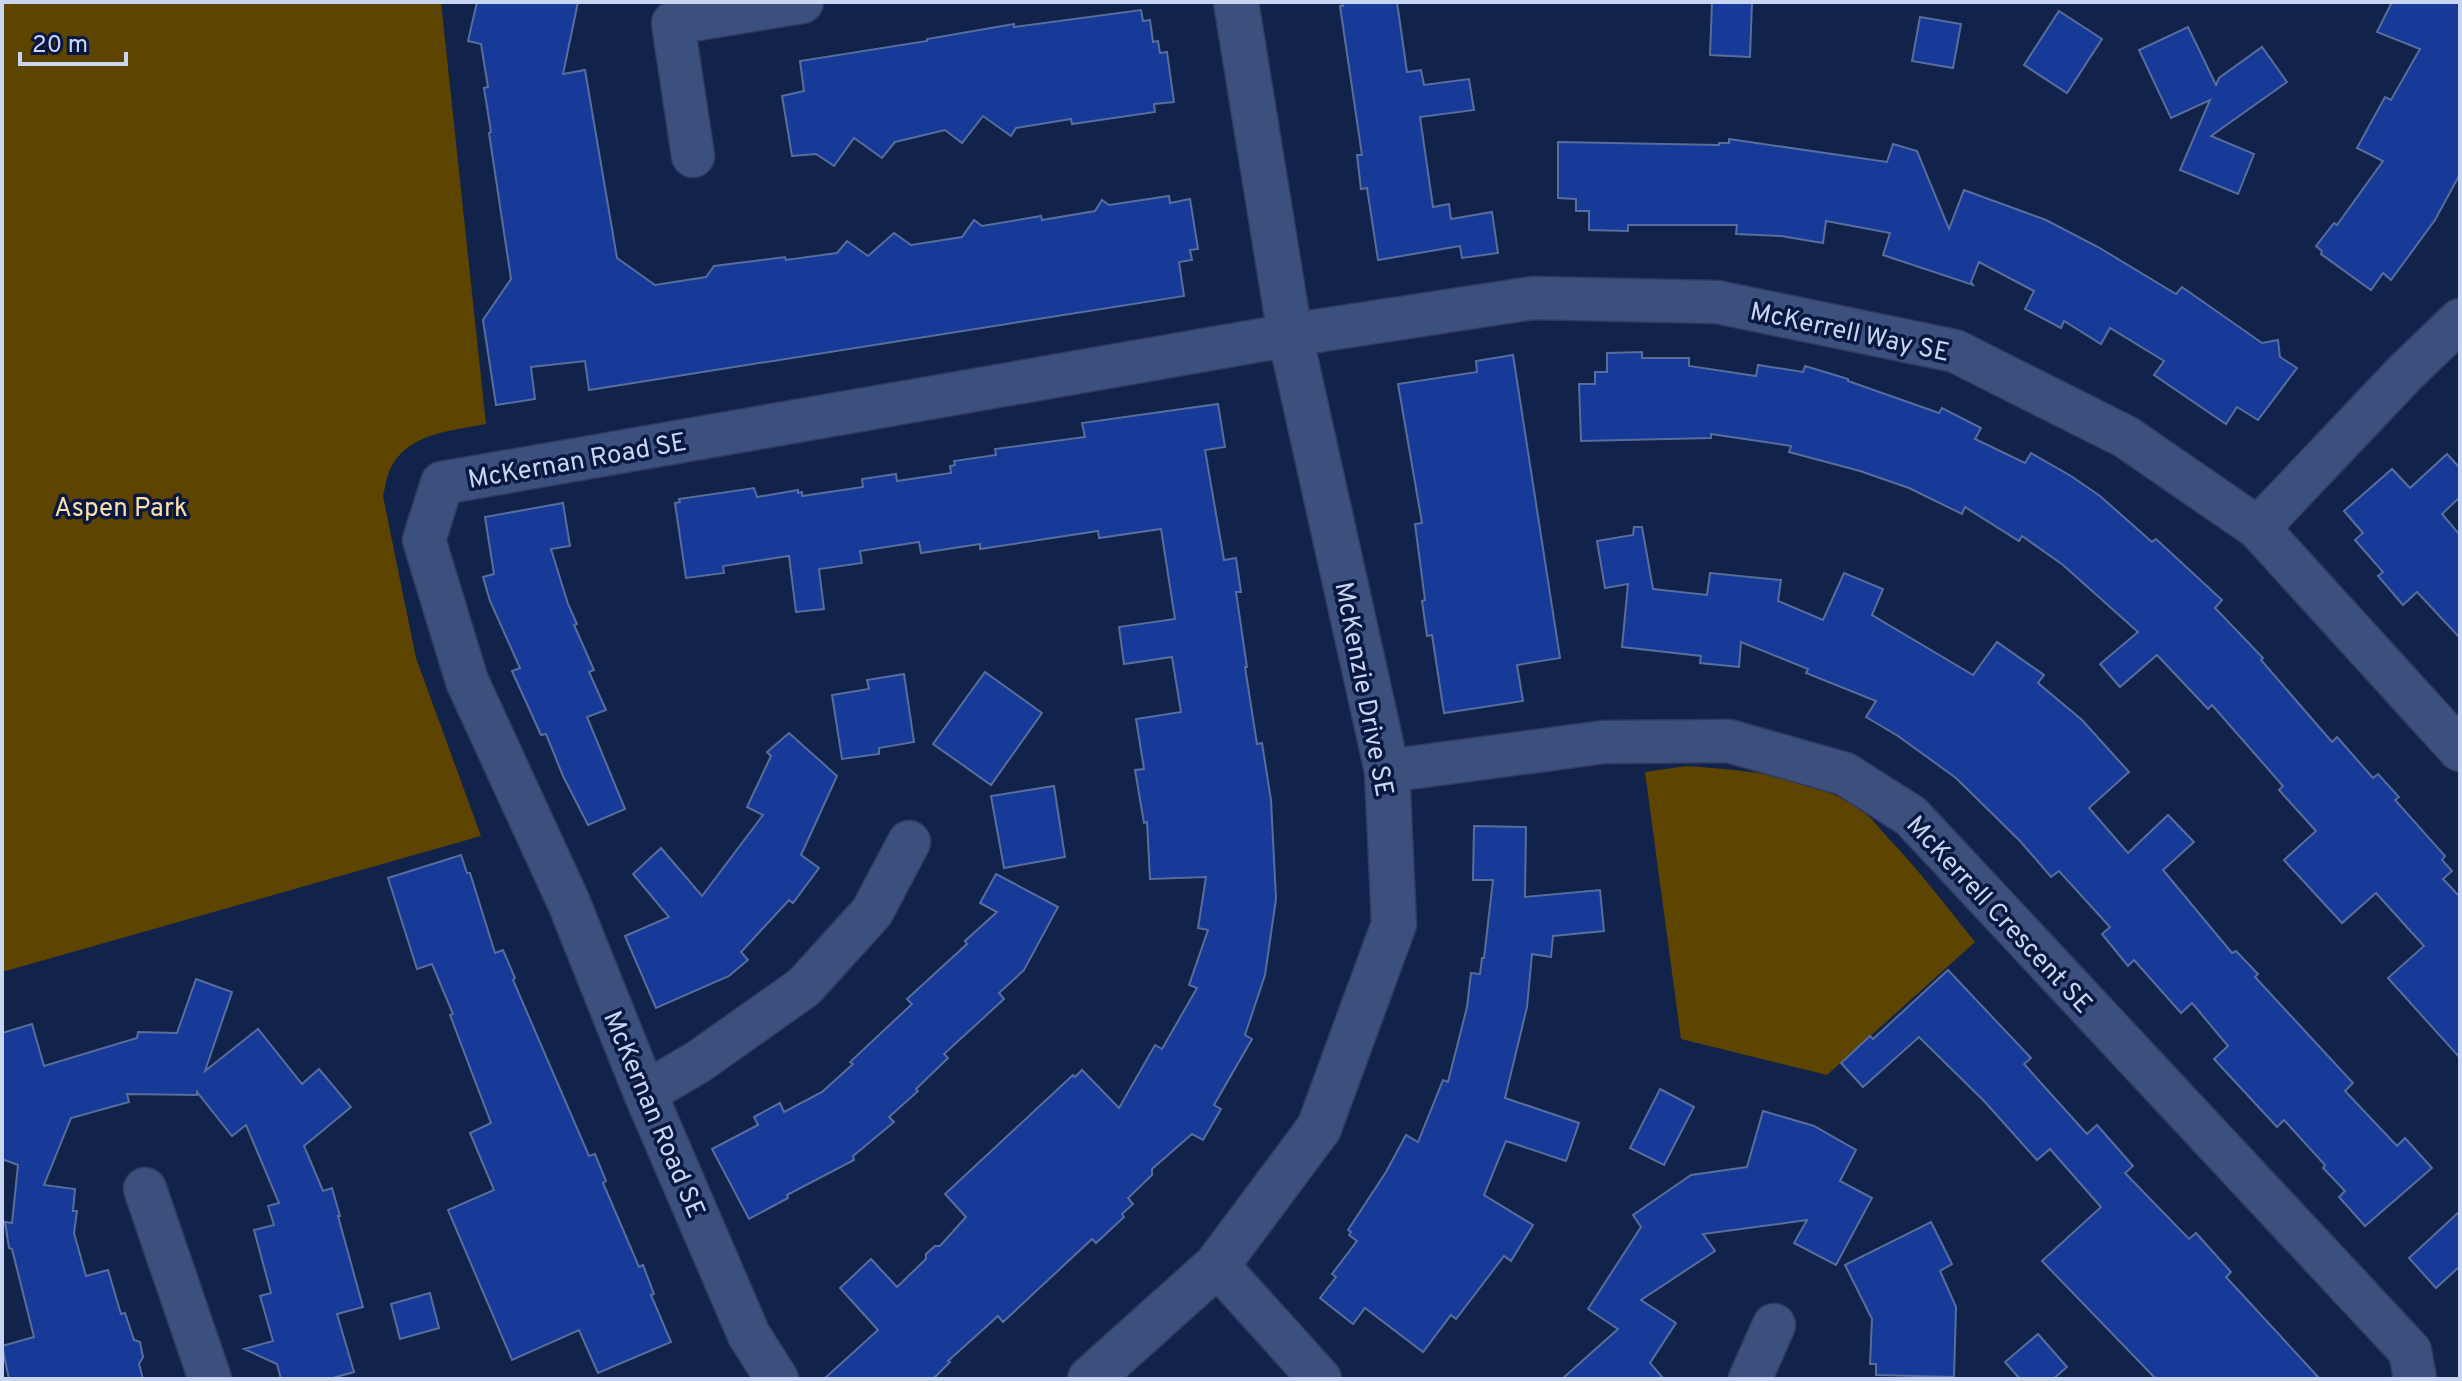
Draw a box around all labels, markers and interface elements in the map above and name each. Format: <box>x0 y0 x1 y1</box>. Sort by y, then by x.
scale bar <box>20 16 126 66</box>
text: 20 m <box>32 31 88 61</box>
street label: McKerrell Way SE <box>1747 296 1952 371</box>
street label: McKernan Road SE <box>465 427 689 498</box>
park label: Aspen Park <box>54 493 188 526</box>
street label: McKenzie Drive SE <box>1326 579 1400 800</box>
street label: McKerrell Crescent SE <box>1898 810 2098 1022</box>
street label: McKernan Road SE <box>594 1006 711 1223</box>

